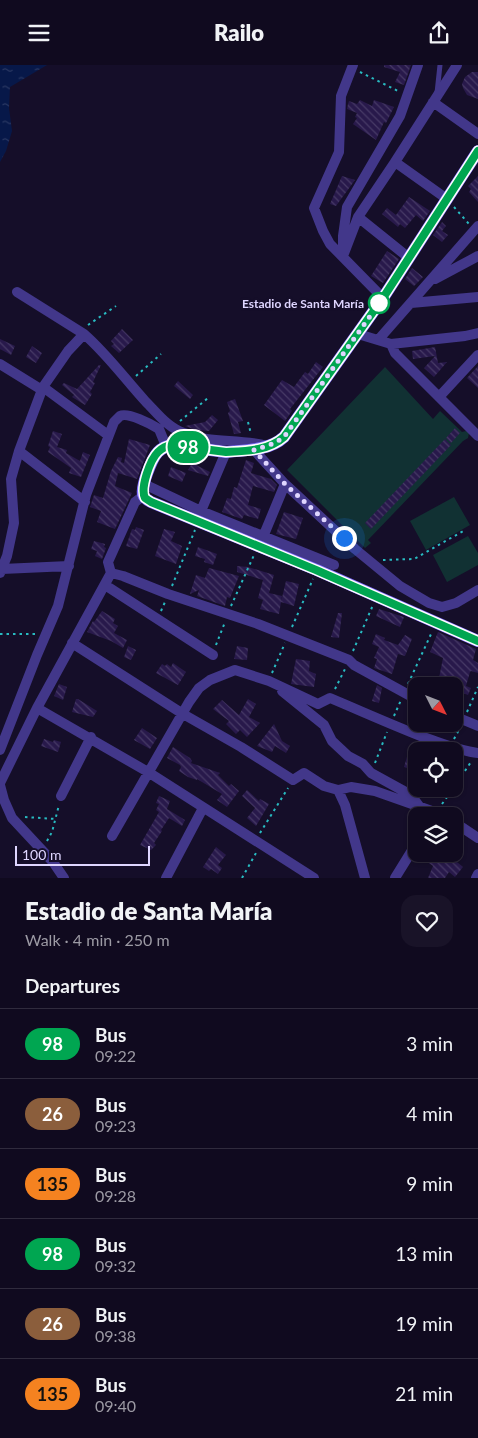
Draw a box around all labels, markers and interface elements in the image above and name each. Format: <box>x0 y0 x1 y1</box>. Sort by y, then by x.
icon: menu <box>25 19 53 47</box>
text: Railo <box>214 19 264 46</box>
icon: share <box>425 19 453 47</box>
marker: Estadio de Santa María <box>368 292 390 314</box>
place label: Estadio de Santa María <box>242 296 364 311</box>
line badge: 98 <box>166 431 210 463</box>
text: 98 <box>178 436 198 458</box>
your location <box>332 526 357 551</box>
north arrow <box>408 677 462 733</box>
map controls <box>408 677 463 862</box>
button: locate <box>408 742 463 797</box>
button: layers <box>408 807 463 862</box>
scale bar <box>15 843 150 866</box>
text: 100 m <box>22 846 61 863</box>
button: heart <box>401 895 453 947</box>
text: Estadio de Santa María <box>25 896 272 925</box>
text: Walk · 4 min · 250 m <box>25 930 170 949</box>
text: Departures <box>25 974 120 997</box>
text: Bus <box>95 1023 126 1046</box>
text: 3 min <box>406 1032 453 1055</box>
text: 98 <box>42 1033 63 1055</box>
text: 09:22 <box>95 1046 136 1065</box>
text: Bus <box>95 1093 126 1116</box>
text: 4 min <box>406 1102 453 1125</box>
text: 26 <box>42 1103 63 1125</box>
text: 09:23 <box>95 1116 136 1135</box>
text: Bus <box>95 1163 126 1186</box>
text: 9 min <box>406 1172 453 1195</box>
text: 135 <box>37 1173 68 1195</box>
text: 09:28 <box>95 1186 136 1205</box>
text: Bus <box>95 1233 126 1256</box>
text: 13 min <box>395 1242 453 1265</box>
text: 98 <box>42 1243 63 1265</box>
text: 09:32 <box>95 1256 136 1275</box>
text: Bus <box>95 1303 126 1326</box>
text: 19 min <box>395 1312 453 1335</box>
text: 26 <box>42 1313 63 1335</box>
text: 09:38 <box>95 1326 136 1345</box>
text: Bus <box>95 1373 126 1396</box>
text: 21 min <box>395 1382 453 1405</box>
text: 135 <box>37 1383 68 1405</box>
text: 09:40 <box>95 1396 136 1415</box>

